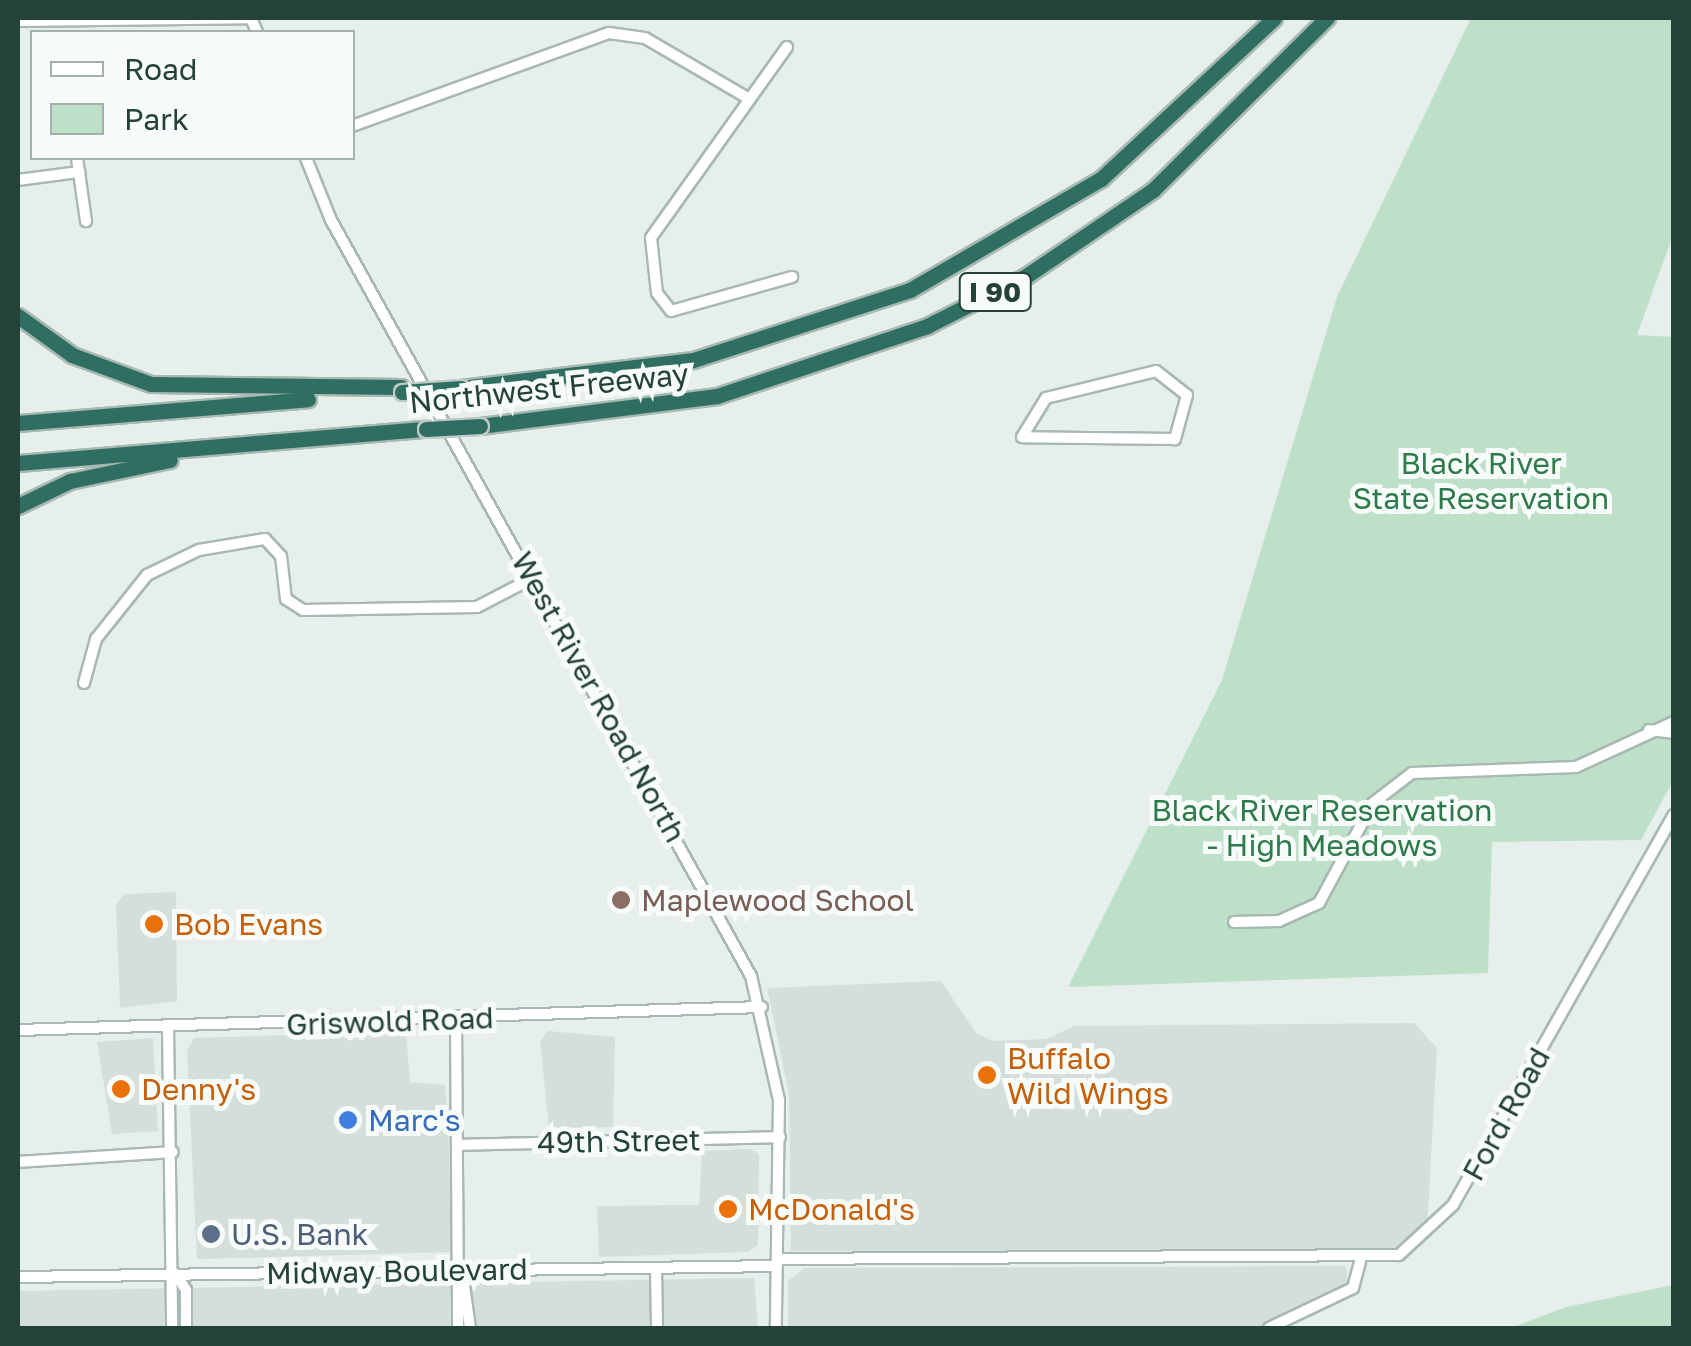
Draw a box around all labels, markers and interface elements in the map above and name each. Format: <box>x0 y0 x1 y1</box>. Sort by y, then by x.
legend <box>30 30 355 160</box>
text: Road <box>124 51 198 87</box>
text: Park <box>124 101 189 137</box>
road number: I 90 <box>958 269 1032 315</box>
street label: Northwest Freeway <box>408 355 690 421</box>
park label: Black River State Reservation <box>1353 445 1609 516</box>
street label: West River Road North <box>504 546 694 848</box>
park label: Black River Reservation - High Meadows <box>1151 792 1493 862</box>
place label: Maplewood School <box>641 882 914 918</box>
marker: Maplewood School <box>610 889 632 911</box>
place label: Bob Evans <box>174 906 323 942</box>
marker: Bob Evans <box>143 913 165 935</box>
street label: Griswold Road <box>286 999 494 1043</box>
place label: Buffalo Wild Wings <box>1007 1040 1169 1110</box>
street label: Ford Road <box>1455 1041 1557 1187</box>
marker: Buffalo Wild Wings <box>976 1064 998 1086</box>
place label: Denny's <box>141 1071 256 1107</box>
marker: Denny's <box>110 1078 132 1100</box>
place label: Marc's <box>368 1102 461 1138</box>
marker: Marc's <box>337 1109 359 1131</box>
street label: 49th Street <box>537 1122 701 1160</box>
place label: McDonald's <box>748 1191 915 1227</box>
marker: McDonald's <box>717 1198 739 1220</box>
place label: U.S. Bank <box>231 1216 369 1252</box>
marker: U.S. Bank <box>200 1223 222 1245</box>
street label: Midway Boulevard <box>266 1251 528 1291</box>

